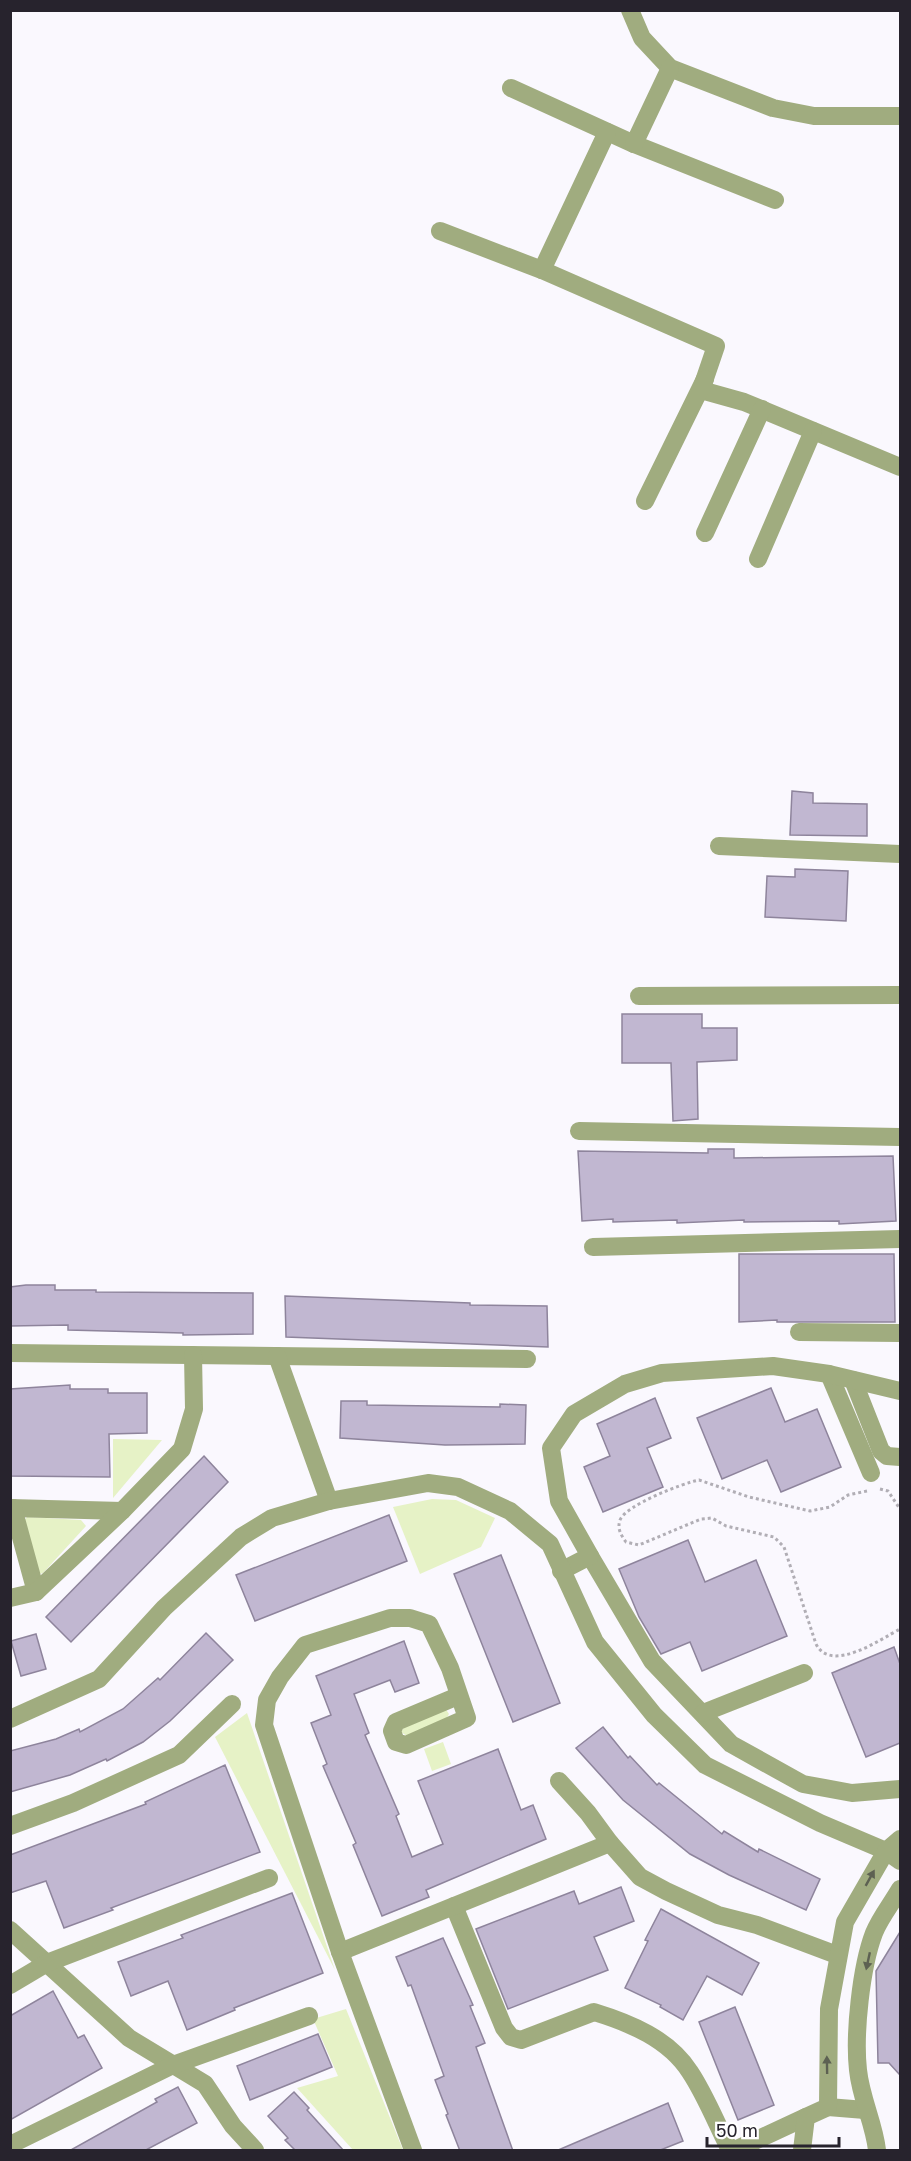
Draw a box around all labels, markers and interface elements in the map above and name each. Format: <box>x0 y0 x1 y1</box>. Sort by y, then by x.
one-way arrow <box>865 1870 876 1886</box>
one-way arrow <box>863 1951 872 1970</box>
one-way arrow <box>822 2055 832 2074</box>
scale bar <box>707 2110 839 2148</box>
text: 50 m <box>716 2119 758 2141</box>

